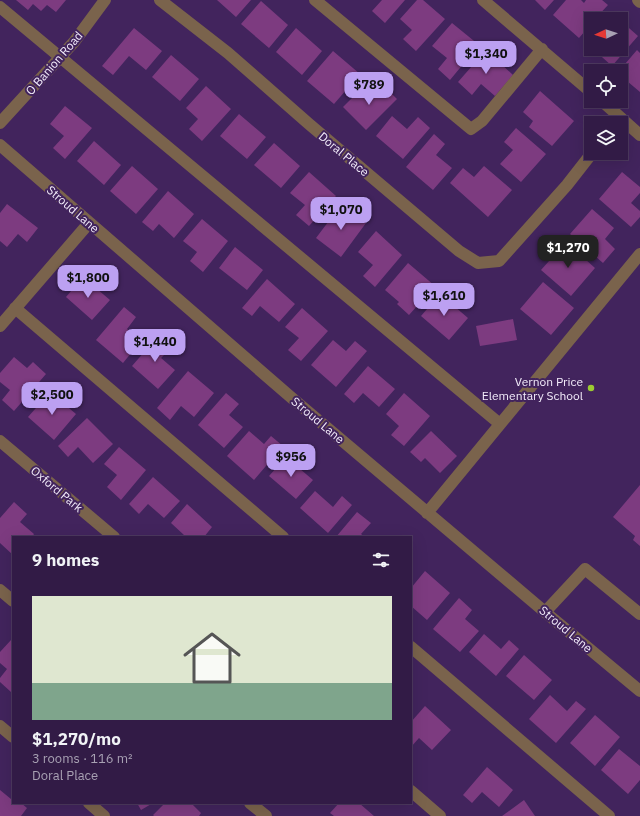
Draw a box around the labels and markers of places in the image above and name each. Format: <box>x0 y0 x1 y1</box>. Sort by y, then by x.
pin: $1,340 <box>453 41 519 75</box>
pin: $789 <box>345 72 393 106</box>
pin: $1,070 <box>308 197 374 231</box>
pin: $1,270 <box>535 235 601 269</box>
pin: $1,800 <box>55 265 121 299</box>
pin: $1,610 <box>411 283 477 317</box>
pin: $1,440 <box>122 329 188 363</box>
place label: Vernon Price Elementary School <box>482 374 583 403</box>
pin: $2,500 <box>19 382 85 416</box>
marker: Vernon Price Elementary School <box>586 383 596 393</box>
pin: $956 <box>267 444 315 478</box>

